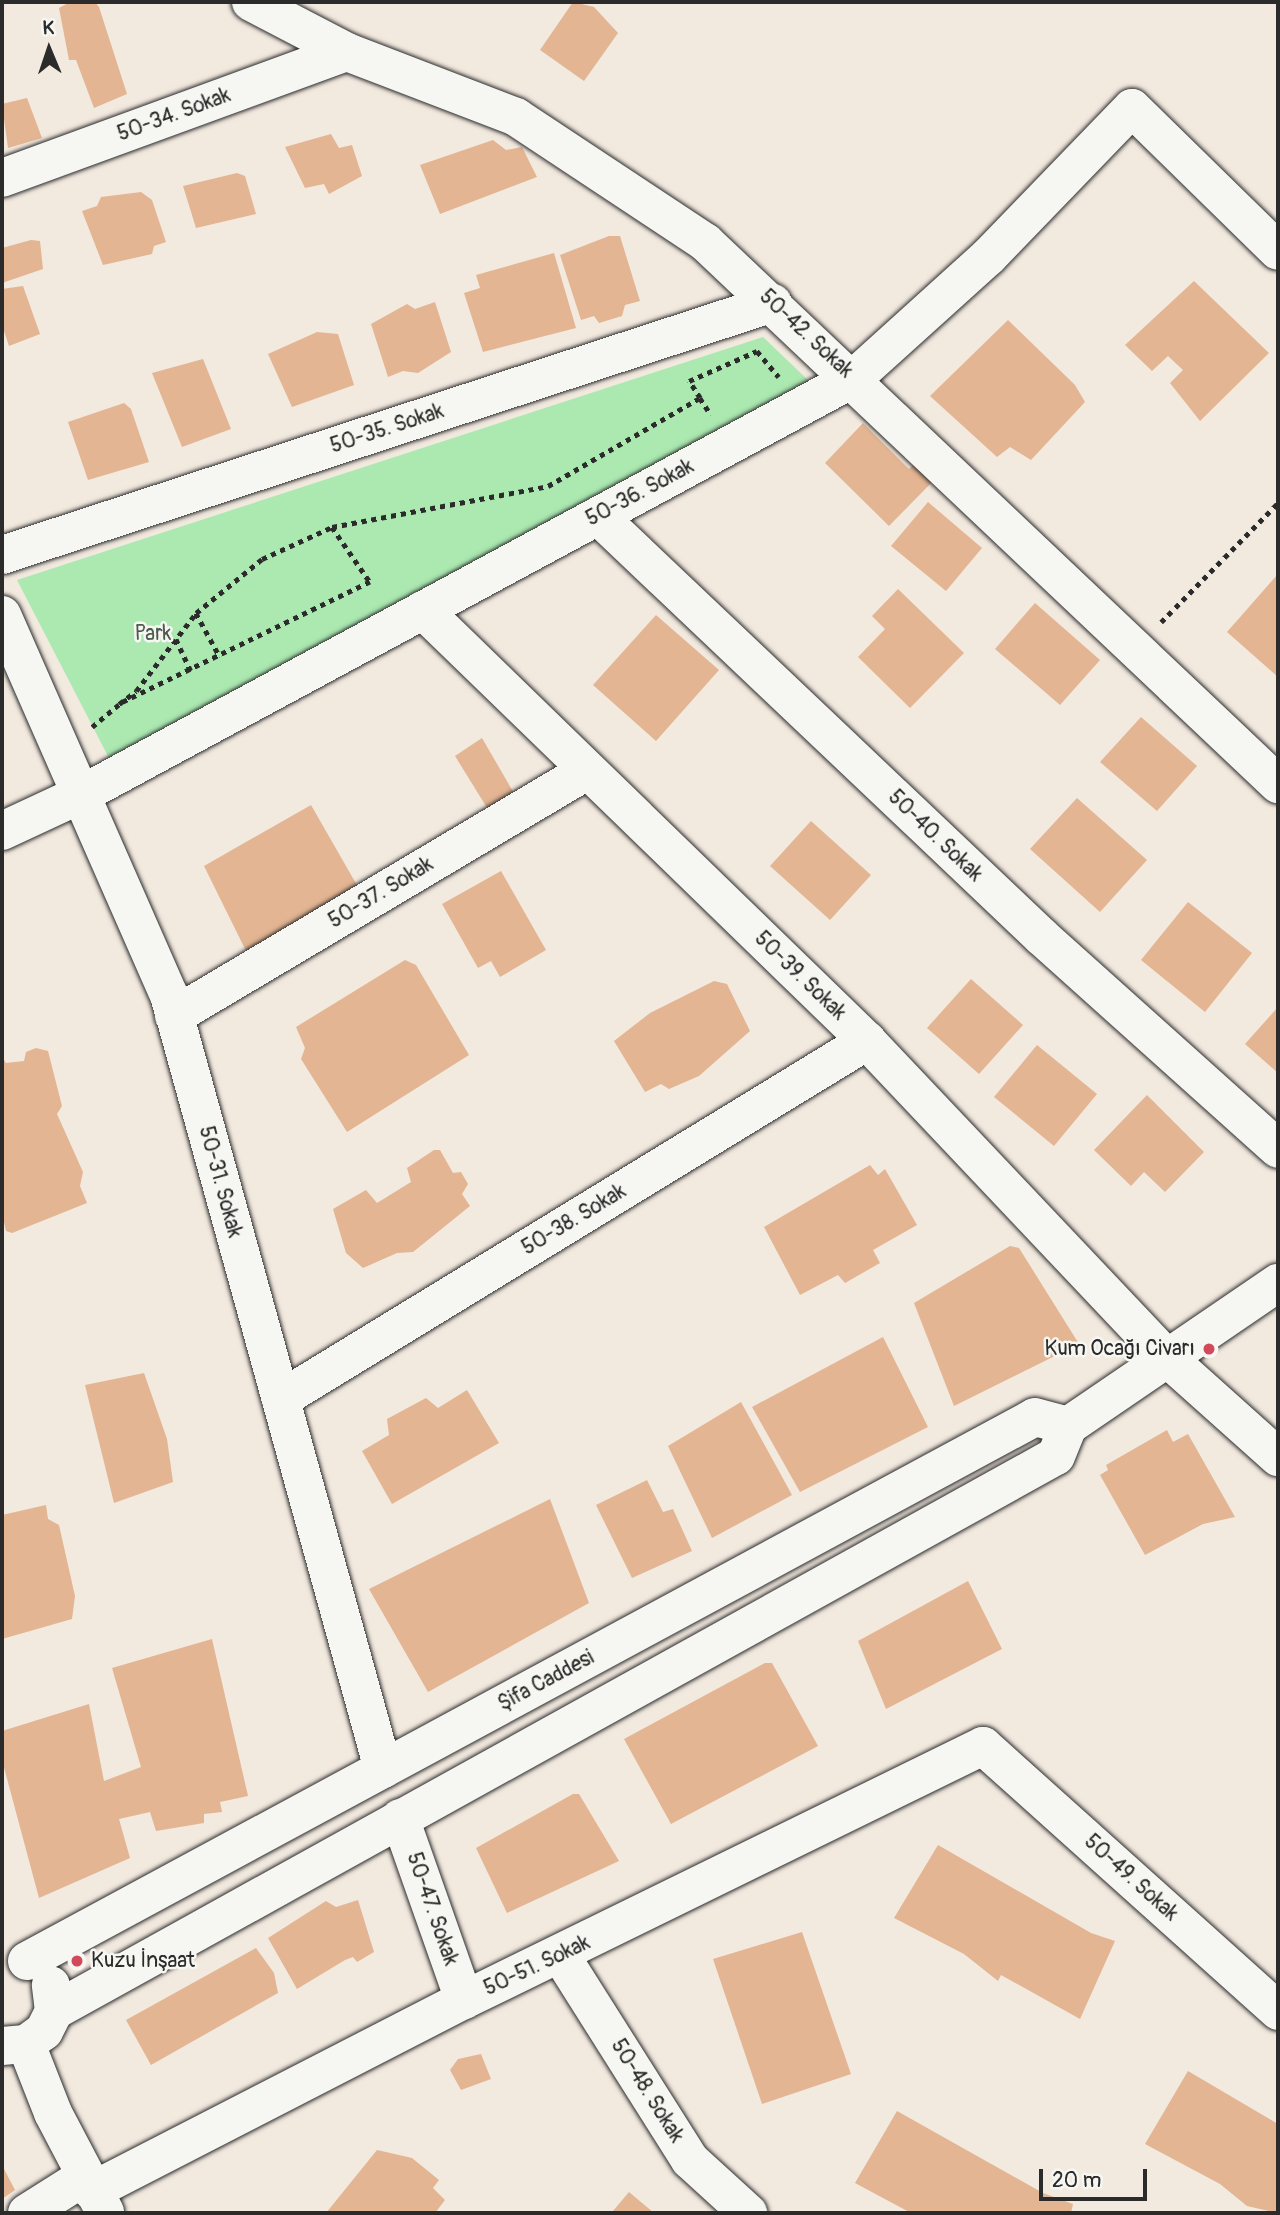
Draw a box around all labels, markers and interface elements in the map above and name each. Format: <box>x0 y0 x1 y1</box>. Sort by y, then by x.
north arrow <box>14 14 84 84</box>
text: K <box>42 16 54 40</box>
street label: 50-34. Sokak <box>114 83 234 147</box>
street label: 50-42. Sokak <box>754 284 858 384</box>
street label: 50-35. Sokak <box>327 399 447 459</box>
street label: 50-36. Sokak <box>582 454 698 532</box>
park label: Park <box>135 621 171 647</box>
street label: 50-40. Sokak <box>883 785 987 887</box>
street label: 50-37. Sokak <box>324 852 438 934</box>
street label: 50-39. Sokak <box>749 926 851 1026</box>
street label: 50-31. Sokak <box>193 1123 247 1241</box>
street label: 50-38. Sokak <box>517 1179 631 1261</box>
place label: Kum Ocağı Civarı <box>1045 1336 1195 1362</box>
marker: Kum Ocağı Civarı <box>1201 1341 1217 1357</box>
street label: Şifa Caddesi <box>494 1645 598 1717</box>
street label: 50-49. Sokak <box>1079 1829 1183 1927</box>
street label: 50-47. Sokak <box>401 1849 463 1969</box>
street label: 50-51. Sokak <box>480 1930 594 2002</box>
place label: Kuzu İnşaat <box>91 1948 195 1974</box>
marker: Kuzu İnşaat <box>69 1953 85 1969</box>
street label: 50-48. Sokak <box>605 2035 689 2147</box>
scale bar <box>1042 2156 1150 2200</box>
text: 20 m <box>1052 2167 1101 2194</box>

